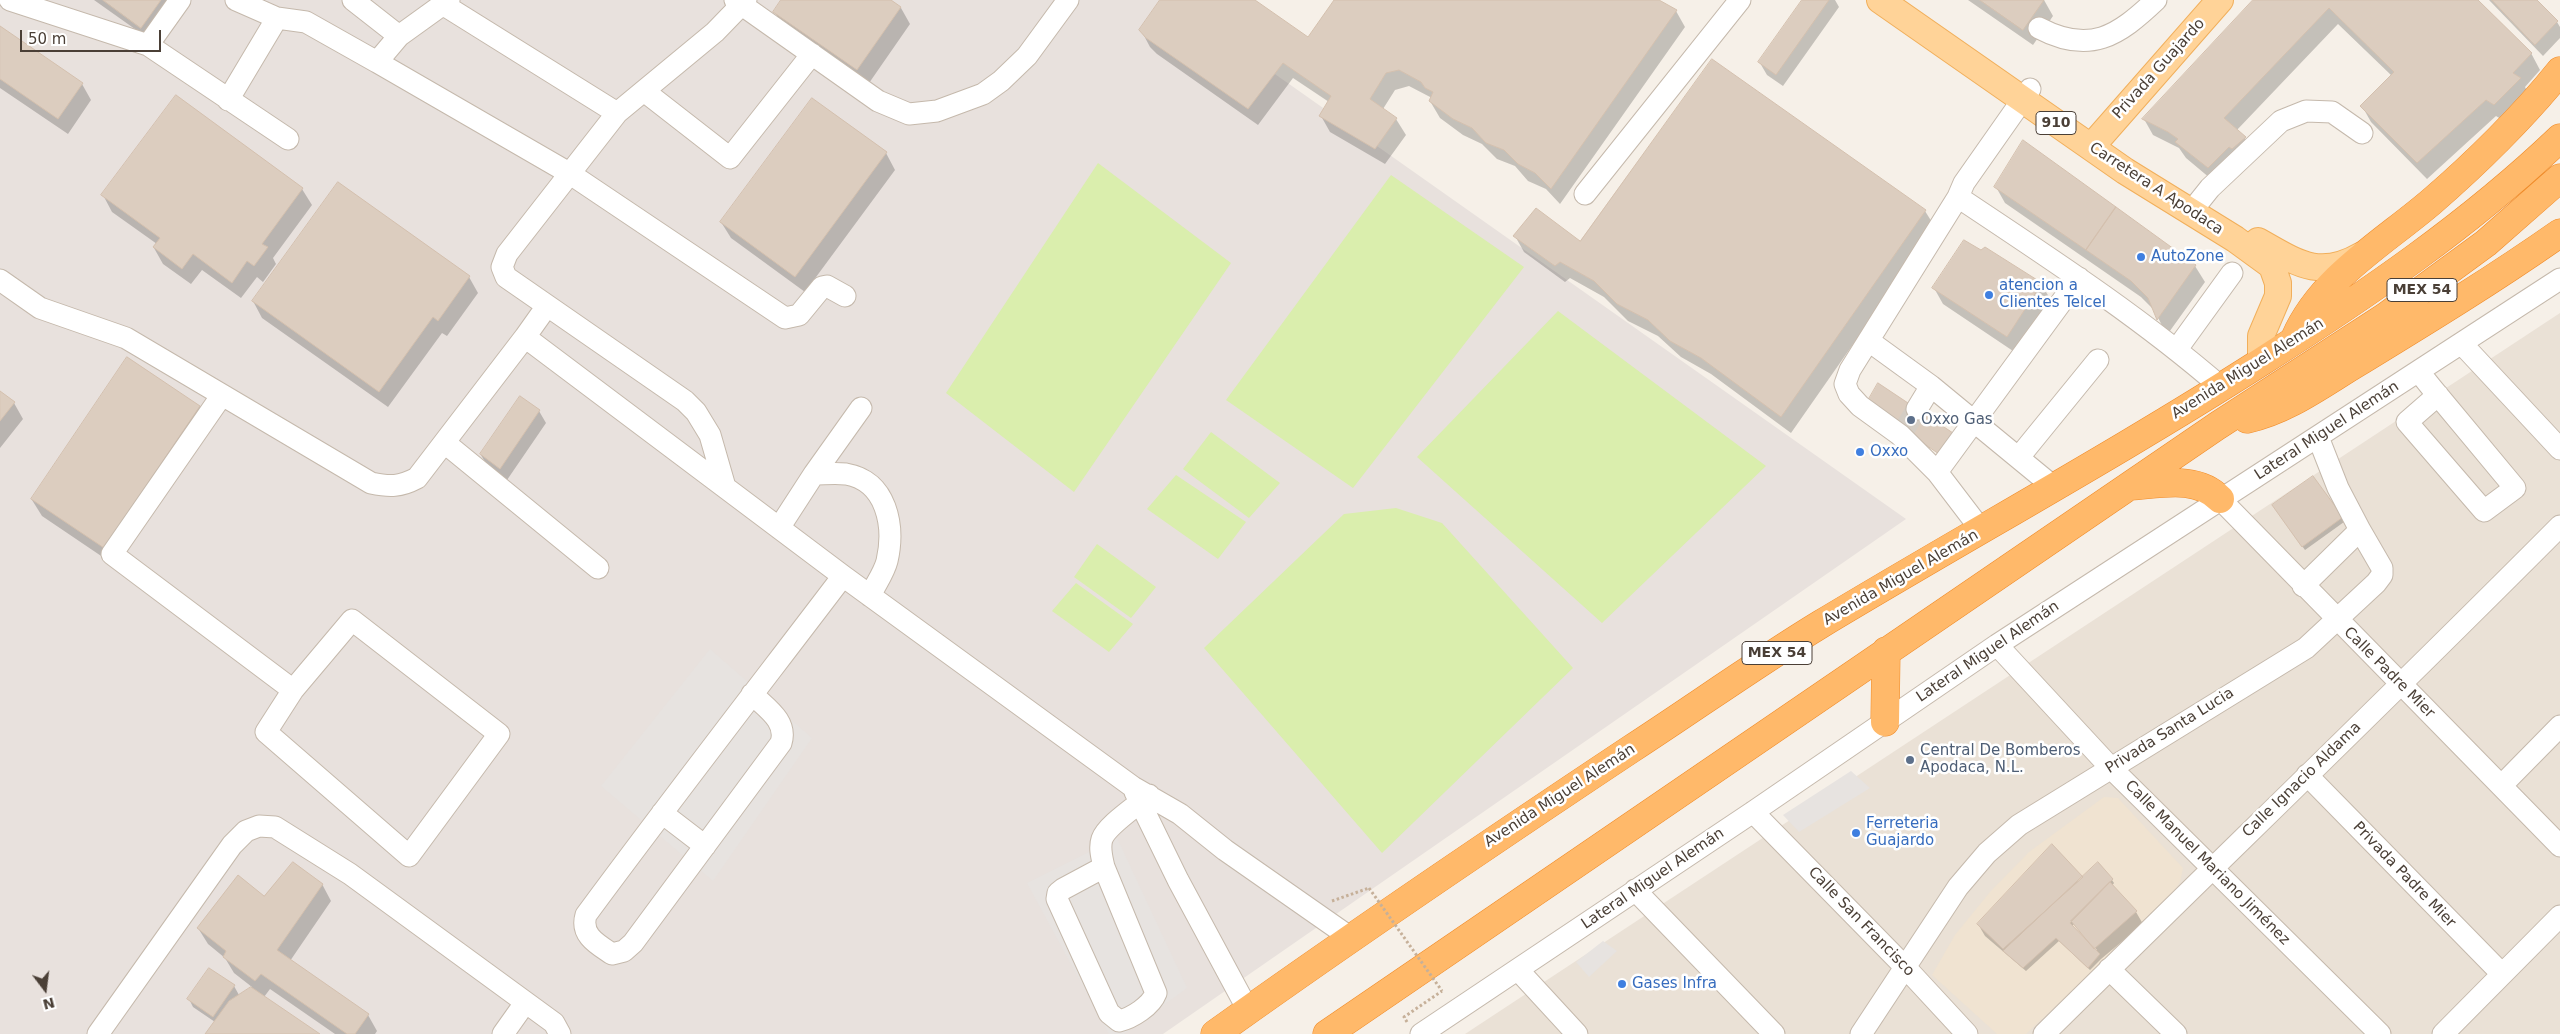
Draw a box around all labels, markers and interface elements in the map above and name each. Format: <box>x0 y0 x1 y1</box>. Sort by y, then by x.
street label: Privada Guajardo <box>2109 15 2209 123</box>
scale bar <box>22 20 164 52</box>
text: 50 m <box>28 30 66 48</box>
road number: 910 <box>2036 112 2076 134</box>
street label: Carretera A Apodaca <box>2086 139 2226 239</box>
place label: AutoZone <box>2151 248 2224 266</box>
marker: AutoZone <box>2135 251 2147 263</box>
place label: atencion a Clientes Telcel <box>1999 277 2106 312</box>
road number: MEX 54 <box>2387 278 2457 302</box>
marker: atencion a Clientes Telcel <box>1983 289 1995 301</box>
street label: Avenida Miguel Alemán <box>2169 315 2327 423</box>
street label: Lateral Miguel Alemán <box>2252 378 2402 484</box>
place label: Oxxo Gas <box>1921 411 1993 429</box>
marker: Oxxo Gas <box>1905 414 1917 426</box>
place label: Oxxo <box>1870 443 1908 461</box>
marker: Oxxo <box>1854 446 1866 458</box>
street label: Avenida Miguel Alemán <box>1820 526 1982 630</box>
street label: Lateral Miguel Alemán <box>1913 598 2063 706</box>
street label: Calle Padre Mier <box>2340 624 2438 722</box>
road number: MEX 54 <box>1742 641 1812 664</box>
street label: Privada Santa Lucia <box>2103 684 2237 778</box>
street label: Calle Ignacio Aldama <box>2239 719 2365 841</box>
street label: Avenida Miguel Alemán <box>1481 741 1639 851</box>
place label: Central De Bomberos Apodaca, N.L. <box>1920 742 2081 777</box>
marker: Central De Bomberos Apodaca, N.L. <box>1904 754 1916 766</box>
street label: Calle Manuel Mariano Jiménez <box>2121 777 2293 949</box>
place label: Ferreteria Guajardo <box>1866 815 1939 850</box>
street label: Privada Padre Mier <box>2349 818 2459 932</box>
street label: Lateral Miguel Alemán <box>1578 825 1728 933</box>
marker: Ferreteria Guajardo <box>1850 827 1862 839</box>
street label: Calle San Francisco <box>1804 864 1918 980</box>
north arrow <box>20 964 70 1014</box>
place label: Gases Infra <box>1632 975 1717 993</box>
marker: Gases Infra <box>1616 978 1628 990</box>
text: N <box>41 994 57 1013</box>

